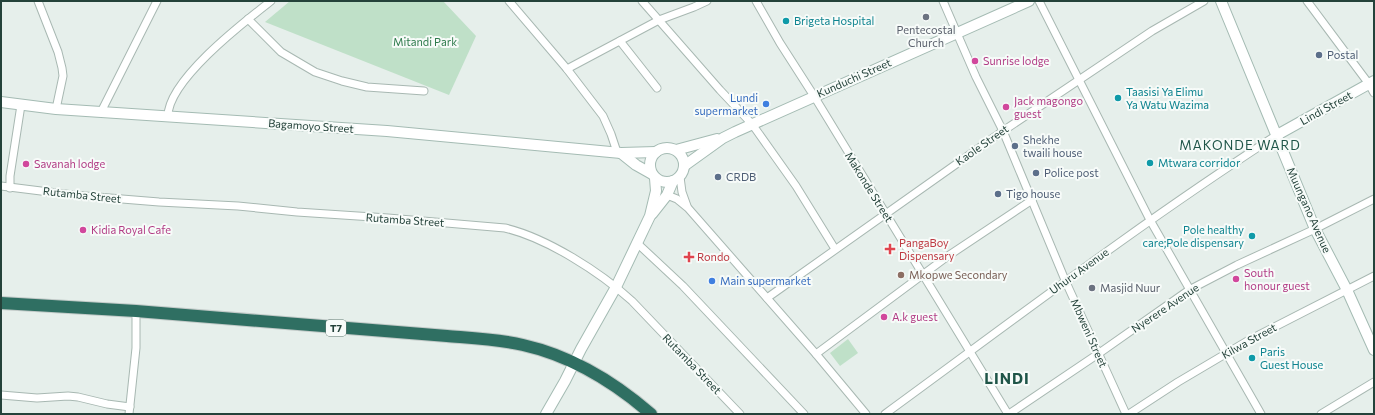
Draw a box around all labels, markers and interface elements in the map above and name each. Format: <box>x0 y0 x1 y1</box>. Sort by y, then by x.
marker: Pentecostal Church <box>921 12 931 22</box>
place label: Brigeta Hospital <box>794 14 874 27</box>
marker: Brigeta Hospital <box>781 16 791 26</box>
place label: Pentecostal Church <box>897 23 956 49</box>
park label: Mitandi Park <box>393 35 457 48</box>
place label: Postal <box>1327 48 1358 61</box>
marker: Postal <box>1314 50 1324 60</box>
place label: Sunrise lodge <box>983 54 1050 67</box>
street label: Kunduchi Street <box>815 55 893 100</box>
marker: Sunrise lodge <box>970 56 980 66</box>
place label: Taasisi Ya Elimu Ya Watu Wazima <box>1126 85 1209 111</box>
street label: Lindi Street <box>1297 88 1355 127</box>
place label: Lundi supermarket <box>694 91 758 117</box>
marker: Taasisi Ya Elimu Ya Watu Wazima <box>1113 93 1123 103</box>
place label: Jack magongo guest <box>1014 94 1083 120</box>
marker: Lundi supermarket <box>761 99 771 109</box>
marker: Jack magongo guest <box>1001 102 1011 112</box>
street label: Bagamoyo Street <box>268 116 355 135</box>
street label: Kaole Street <box>953 121 1011 168</box>
place label: Shekhe twaili house <box>1023 133 1083 159</box>
district label: MAKONDE WARD <box>1179 137 1301 153</box>
marker: Shekhe twaili house <box>1010 141 1020 151</box>
street label: Makonde Street <box>843 149 896 225</box>
place label: Mtwara corridor <box>1158 156 1241 169</box>
place label: Savanah lodge <box>34 157 105 170</box>
marker: Mtwara corridor <box>1145 158 1155 168</box>
marker: Savanah lodge <box>21 159 31 169</box>
street label: Muungano Avenue <box>1285 165 1334 255</box>
place label: Police post <box>1044 166 1099 179</box>
marker: Police post <box>1031 168 1041 178</box>
place label: CRDB <box>726 170 756 183</box>
marker: CRDB <box>713 172 723 182</box>
street label: Rutamba Street <box>42 184 122 205</box>
place label: Tigo house <box>1006 187 1060 200</box>
marker: Tigo house <box>993 189 1003 199</box>
street label: Rutamba Street <box>365 210 445 229</box>
place label: Kidia Royal Cafe <box>91 223 171 236</box>
place label: Pole healthy care;Pole dispensary <box>1143 223 1244 250</box>
marker: Kidia Royal Cafe <box>78 225 88 235</box>
marker: Pole healthy care;Pole dispensary <box>1247 231 1257 241</box>
place label: PangaBoy Dispensary <box>899 236 955 262</box>
marker: PangaBoy Dispensary <box>884 243 896 255</box>
street label: Uhuru Avenue <box>1047 245 1111 296</box>
place label: Rondo <box>697 250 730 263</box>
marker: Rondo <box>684 252 694 262</box>
place label: South honour guest <box>1244 266 1310 292</box>
place label: Mkopwe Secondary <box>909 268 1008 281</box>
marker: Mkopwe Secondary <box>896 270 906 280</box>
place label: Main supermarket <box>720 274 811 287</box>
marker: South honour guest <box>1231 274 1241 284</box>
marker: Main supermarket <box>707 276 717 286</box>
street label: Nyerere Avenue <box>1129 280 1201 335</box>
place label: Masjid Nuur <box>1100 281 1161 294</box>
marker: Masjid Nuur <box>1087 283 1097 293</box>
street label: Mbweni Street <box>1069 297 1111 370</box>
place label: A.k guest <box>892 310 938 323</box>
marker: A.k guest <box>879 312 889 322</box>
road number: T7 <box>326 320 346 336</box>
street label: Kilwa Street <box>1219 320 1279 361</box>
street label: Rutamba Street <box>660 331 725 397</box>
place label: Paris Guest House <box>1260 345 1324 371</box>
marker: Paris Guest House <box>1247 353 1257 363</box>
district label: LINDI <box>984 369 1030 387</box>

